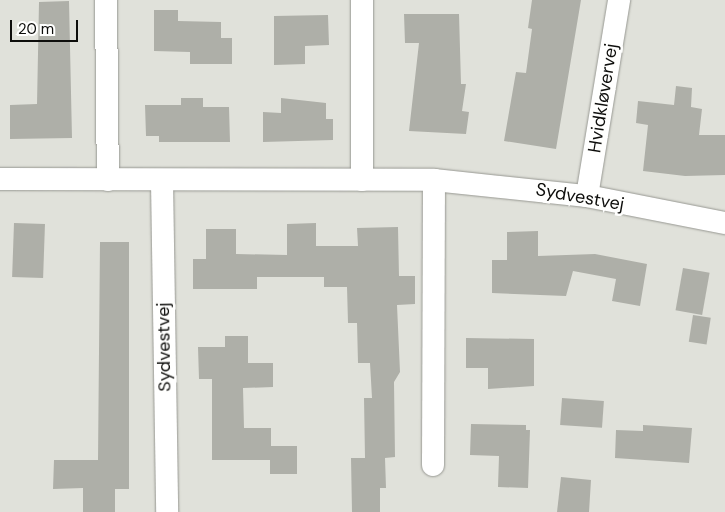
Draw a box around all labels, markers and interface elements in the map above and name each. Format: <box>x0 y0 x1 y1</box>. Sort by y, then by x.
scale bar <box>12 10 80 42</box>
text: 20 m <box>18 19 54 39</box>
street label: Hvidkløvervej <box>584 42 622 154</box>
street label: Sydvestvej <box>534 179 626 215</box>
street label: Sydvestvej <box>152 302 176 392</box>

